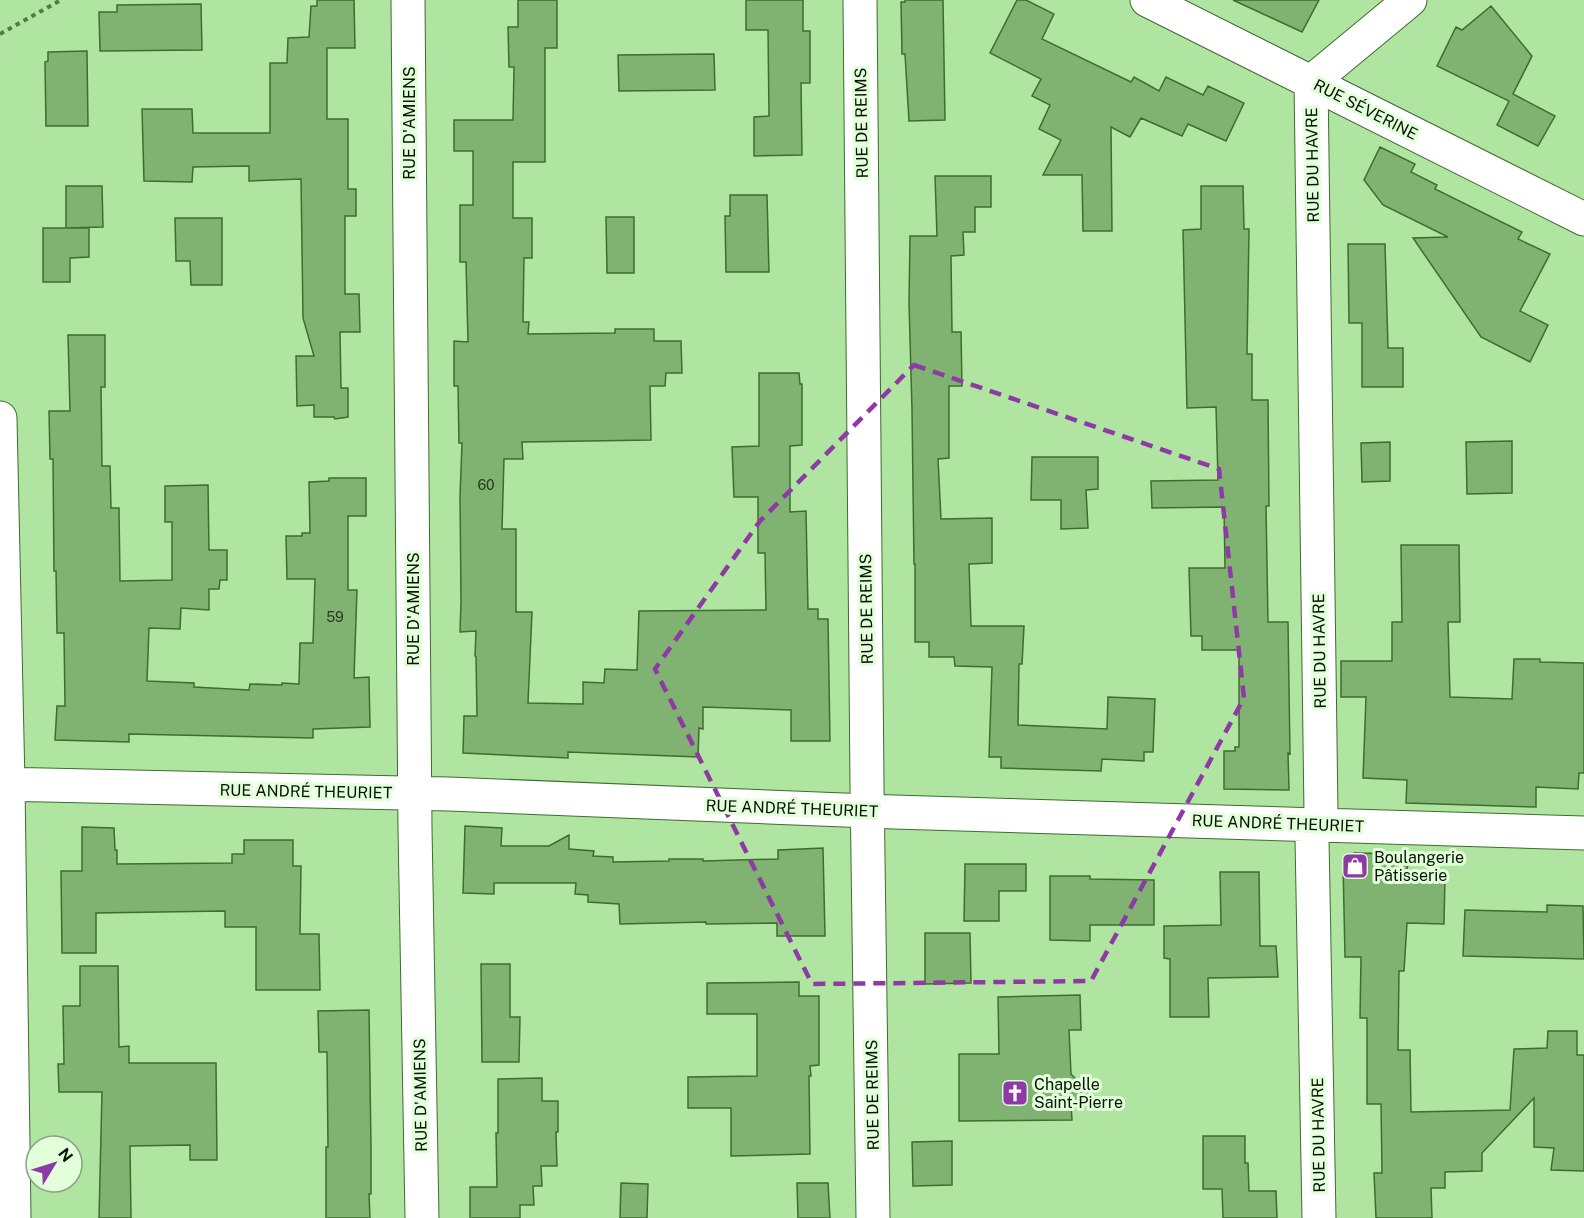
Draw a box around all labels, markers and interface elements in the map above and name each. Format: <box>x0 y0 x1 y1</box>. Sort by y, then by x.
street label: RUE D'AMIENS <box>400 66 419 180</box>
street label: RUE DE REIMS <box>851 67 872 179</box>
street label: RUE SÉVERINE <box>1311 74 1421 144</box>
street label: RUE DU HAVRE <box>1302 107 1323 223</box>
house number: 60 <box>477 477 495 493</box>
street label: RUE D'AMIENS <box>404 552 423 666</box>
street label: RUE DE REIMS <box>856 553 877 665</box>
street label: RUE DU HAVRE <box>1309 593 1330 709</box>
house number: 59 <box>326 609 344 625</box>
street label: RUE ANDRÉ THEURIET <box>220 779 393 803</box>
street label: RUE ANDRÉ THEURIET <box>705 795 879 821</box>
street label: RUE ANDRÉ THEURIET <box>1191 810 1365 836</box>
place label: Boulangerie Pâtisserie <box>1374 848 1464 885</box>
shop icon: Boulangerie Pâtisserie <box>1340 851 1370 881</box>
street label: RUE D'AMIENS <box>410 1038 431 1152</box>
street label: RUE DE REIMS <box>862 1039 883 1151</box>
place label: Chapelle Saint-Pierre <box>1034 1075 1123 1112</box>
street label: RUE DU HAVRE <box>1308 1077 1329 1193</box>
church icon: Chapelle Saint-Pierre <box>1000 1078 1030 1108</box>
north arrow <box>24 1134 84 1194</box>
text: N <box>54 1144 77 1166</box>

